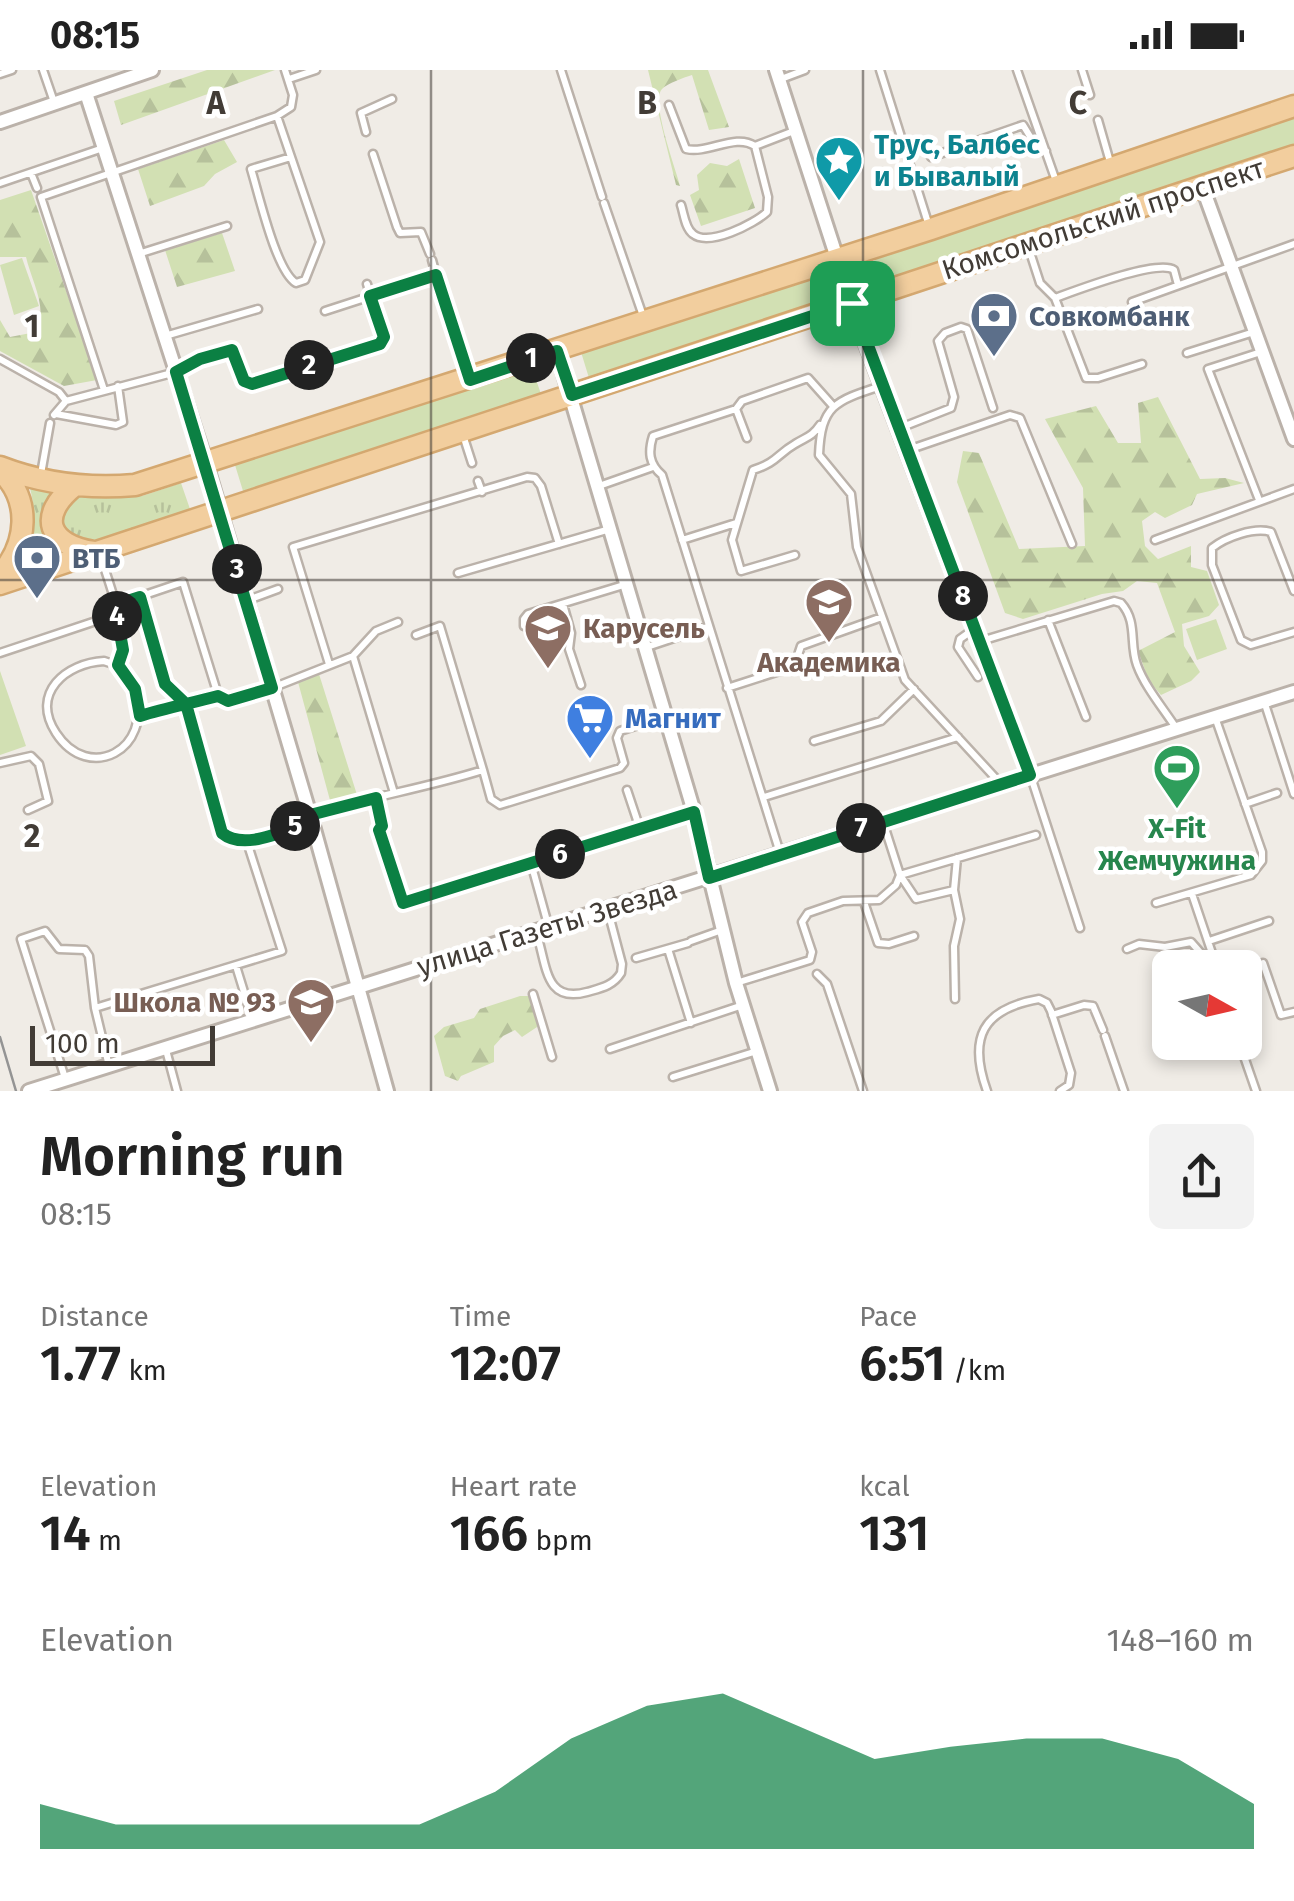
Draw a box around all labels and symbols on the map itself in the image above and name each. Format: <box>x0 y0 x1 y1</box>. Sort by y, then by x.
text: A <box>206 84 227 122</box>
text: B <box>637 84 657 122</box>
text: C <box>1069 84 1088 122</box>
place label: Трус, Балбес и Бывалый <box>874 128 1040 193</box>
place icon: Трус, Балбес и Бывалый <box>813 134 865 202</box>
street label: Комсомольский проспект <box>938 151 1269 287</box>
pin <box>810 261 895 346</box>
bank icon: Совкомбанк <box>968 290 1020 358</box>
place label: Совкомбанк <box>1029 300 1190 333</box>
text: 1 <box>25 307 39 345</box>
pin: 1 <box>506 333 556 383</box>
pin: 2 <box>284 340 334 390</box>
bank icon: ВТБ <box>11 532 63 600</box>
place label: ВТБ <box>72 542 121 575</box>
pin: 3 <box>212 544 262 594</box>
pin: 8 <box>938 571 988 621</box>
school or university icon: Академика <box>803 576 855 644</box>
pin: 4 <box>92 591 142 641</box>
school or university icon: Карусель <box>522 602 574 670</box>
place label: Карусель <box>583 612 705 645</box>
place label: Академика <box>756 646 901 679</box>
supermarket icon: Магнит <box>564 692 616 760</box>
place label: Магнит <box>625 702 721 735</box>
sports icon: X-Fit Жемчужина <box>1151 742 1203 810</box>
pin: 5 <box>270 801 320 851</box>
pin: 7 <box>836 803 886 853</box>
place label: X-Fit Жемчужина <box>1097 812 1256 877</box>
text: 2 <box>24 817 40 855</box>
pin: 6 <box>535 829 585 879</box>
street label: улица Газеты Звезда <box>413 873 681 983</box>
north arrow <box>1152 950 1262 1060</box>
school or university icon: Школа № 93 <box>285 976 337 1044</box>
place label: Школа № 93 <box>114 986 276 1019</box>
scale bar <box>30 1021 215 1066</box>

